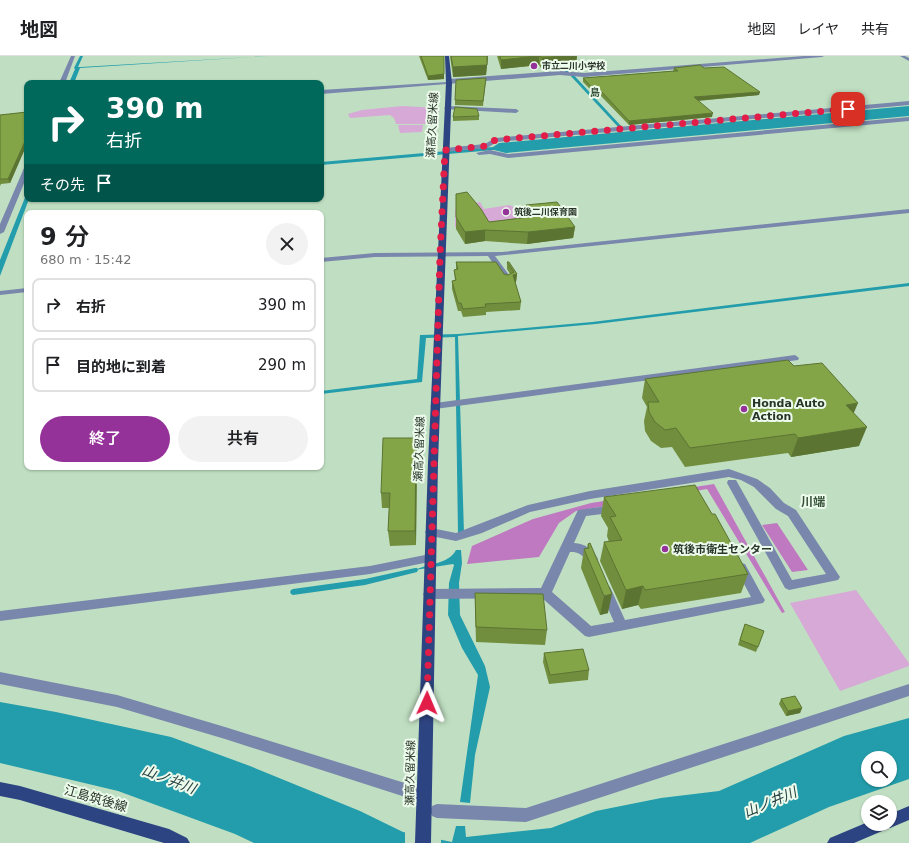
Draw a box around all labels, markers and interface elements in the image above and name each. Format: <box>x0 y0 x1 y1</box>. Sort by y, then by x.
text: 地図 <box>20 18 58 40</box>
text: 地図 <box>747 21 775 37</box>
text: レイヤ <box>797 21 839 37</box>
text: 共有 <box>861 21 889 37</box>
marker: 市立二川小学校 <box>529 61 539 71</box>
place label: 市立二川小学校 <box>542 61 606 71</box>
district label: 島 <box>590 87 600 98</box>
text: 390 m <box>106 92 203 125</box>
street label: 瀬高久留米線 <box>424 92 441 158</box>
pin <box>831 92 865 126</box>
icon: right <box>40 96 92 148</box>
icon: arrive <box>837 98 859 120</box>
text: 右折 <box>106 130 142 151</box>
icon: arrive <box>93 172 115 194</box>
text: その先 <box>40 176 85 194</box>
marker: 筑後二川保育園 <box>501 207 511 217</box>
place label: 筑後二川保育園 <box>514 207 577 217</box>
text: 9 分 <box>40 223 89 251</box>
button: close <box>266 223 308 265</box>
text: 680 m · 15:42 <box>40 252 131 267</box>
icon: right <box>42 294 64 316</box>
text: 390 m <box>258 296 306 314</box>
text: 右折 <box>76 298 106 316</box>
icon: arrive <box>42 354 64 376</box>
text: 290 m <box>258 356 306 374</box>
text: 目的地に到着 <box>76 358 166 376</box>
place label: Honda Auto Action <box>752 397 825 423</box>
marker: Honda Auto Action <box>739 404 749 414</box>
button: 終了 <box>40 416 170 462</box>
button: 共有 <box>178 416 308 462</box>
street label: 瀬高久留米線 <box>412 416 427 482</box>
district label: 川端 <box>801 495 825 509</box>
place label: 筑後市衛生センター <box>673 543 772 556</box>
marker: 筑後市衛生センター <box>660 544 670 554</box>
position arrow <box>406 682 448 724</box>
street label: 瀬高久留米線 <box>403 740 418 806</box>
map controls <box>861 751 897 831</box>
button: search <box>861 751 897 787</box>
water label: 山ノ井川 <box>140 761 200 797</box>
street label: 江島筑後線 <box>63 782 129 815</box>
water label: 山ノ井川 <box>741 783 801 820</box>
button: layers <box>861 795 897 831</box>

